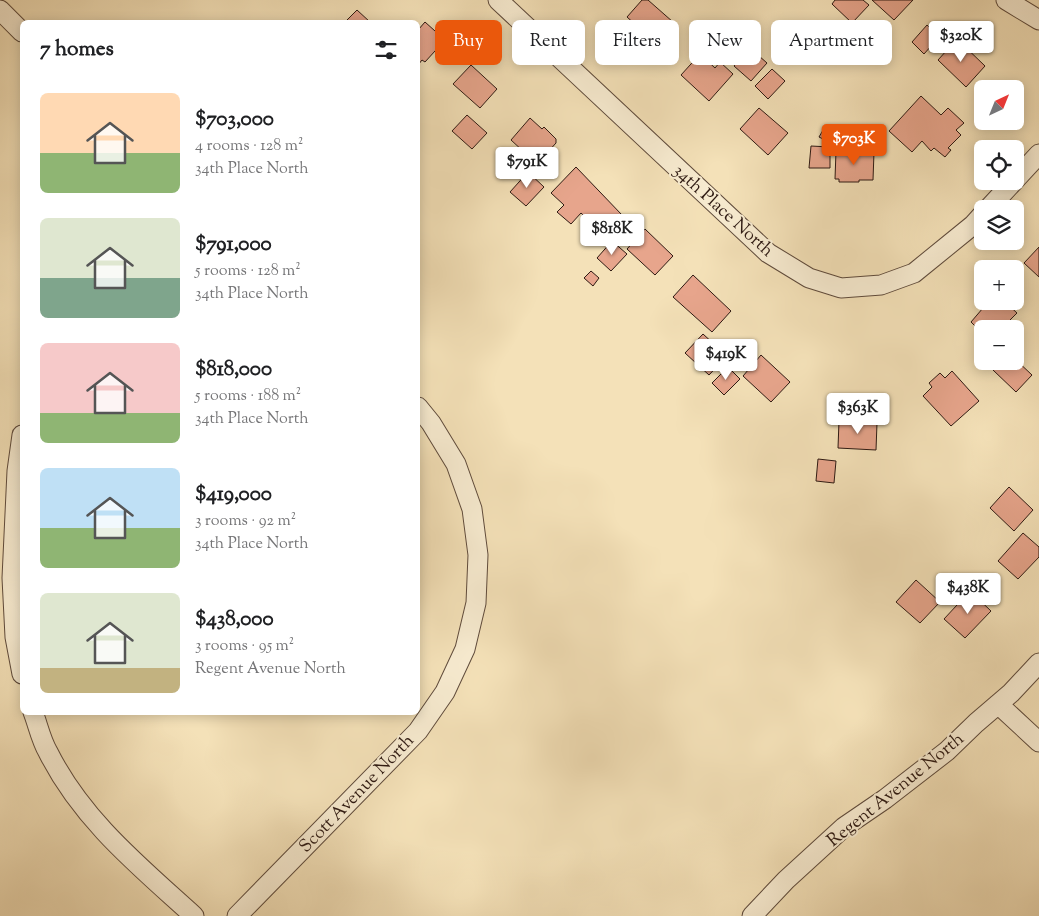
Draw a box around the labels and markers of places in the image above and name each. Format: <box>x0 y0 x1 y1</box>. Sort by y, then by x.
pin: $320K <box>926 20 996 63</box>
pin: $703K <box>819 124 889 166</box>
pin: $791K <box>492 146 562 189</box>
pin: $818K <box>577 214 647 256</box>
pin: $419K <box>691 338 761 381</box>
pin: $363K <box>823 392 893 435</box>
pin: $438K <box>933 572 1003 615</box>

